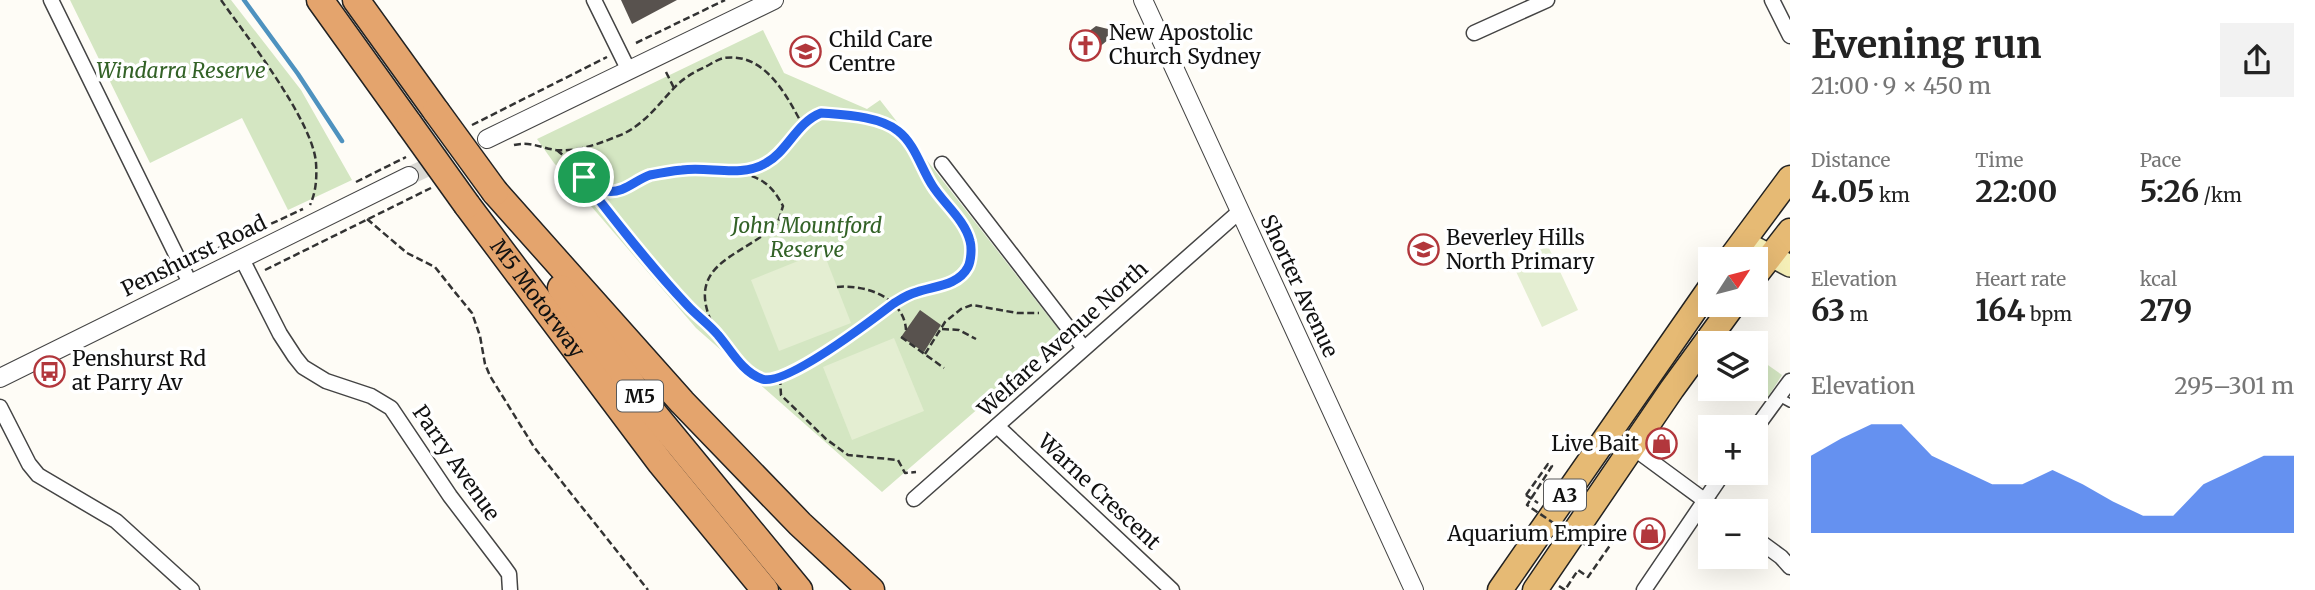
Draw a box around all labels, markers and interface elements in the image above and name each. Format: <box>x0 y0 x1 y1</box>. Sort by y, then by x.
place label: New Apostolic Church Sydney <box>1109 19 1262 70</box>
text: Evening run <box>1811 21 2042 68</box>
button: share <box>2220 23 2294 97</box>
place label: Child Care Centre <box>829 26 932 77</box>
church icon: New Apostolic Church Sydney <box>1069 28 1103 62</box>
school or university icon: Child Care Centre <box>789 35 823 69</box>
park label: Windarra Reserve <box>96 57 266 84</box>
text: 21:00 · 9 × 450 m <box>1811 71 1991 100</box>
pin <box>554 147 614 207</box>
text: Distance <box>1811 148 1890 172</box>
text: Time <box>1975 148 2024 172</box>
text: Pace <box>2140 148 2181 172</box>
icon: arrive <box>565 158 603 196</box>
text: 4.05 <box>1811 172 1874 210</box>
text: 22:00 <box>1975 172 2057 210</box>
text: 5:26 <box>2140 172 2199 210</box>
text: km <box>1874 183 1910 207</box>
text: /km <box>2199 183 2242 207</box>
street label: Penshurst Road <box>117 209 271 302</box>
street label: Shorter Avenue <box>1255 210 1344 362</box>
park label: John Mountford Reserve <box>730 212 882 263</box>
place label: Beverley Hills North Primary <box>1446 224 1595 275</box>
school or university icon: Beverley Hills North Primary <box>1406 233 1440 267</box>
street label: M5 Motorway <box>484 234 591 363</box>
north arrow <box>1698 247 1768 317</box>
map controls <box>1698 247 1768 569</box>
street label: Welfare Avenue North <box>971 255 1153 423</box>
text: Elevation <box>1811 267 1897 291</box>
text: Heart rate <box>1975 267 2066 291</box>
text: kcal <box>2140 267 2177 291</box>
text: 63 <box>1811 291 1845 329</box>
text: 164 <box>1975 291 2026 329</box>
text: 279 <box>2140 291 2192 329</box>
text: m <box>1845 302 1868 326</box>
text: bpm <box>2026 302 2072 326</box>
button: layers <box>1698 331 1768 401</box>
place label: Penshurst Rd at Parry Av <box>72 345 207 396</box>
bus stop icon: Penshurst Rd at Parry Av <box>32 354 66 388</box>
text: Elevation <box>1811 371 1915 400</box>
text: 295–301 m <box>2174 371 2294 400</box>
road number: M5 <box>617 380 663 412</box>
street label: Parry Avenue <box>407 400 506 526</box>
button: + <box>1698 415 1768 485</box>
street label: Warne Crescent <box>1032 427 1166 555</box>
shop icon: Live Bait <box>1645 427 1679 461</box>
place label: Live Bait <box>1551 430 1639 457</box>
road number: A3 <box>1544 480 1586 510</box>
button: − <box>1698 499 1768 569</box>
shop icon: Aquarium Empire <box>1633 517 1667 551</box>
place label: Aquarium Empire <box>1446 520 1627 547</box>

